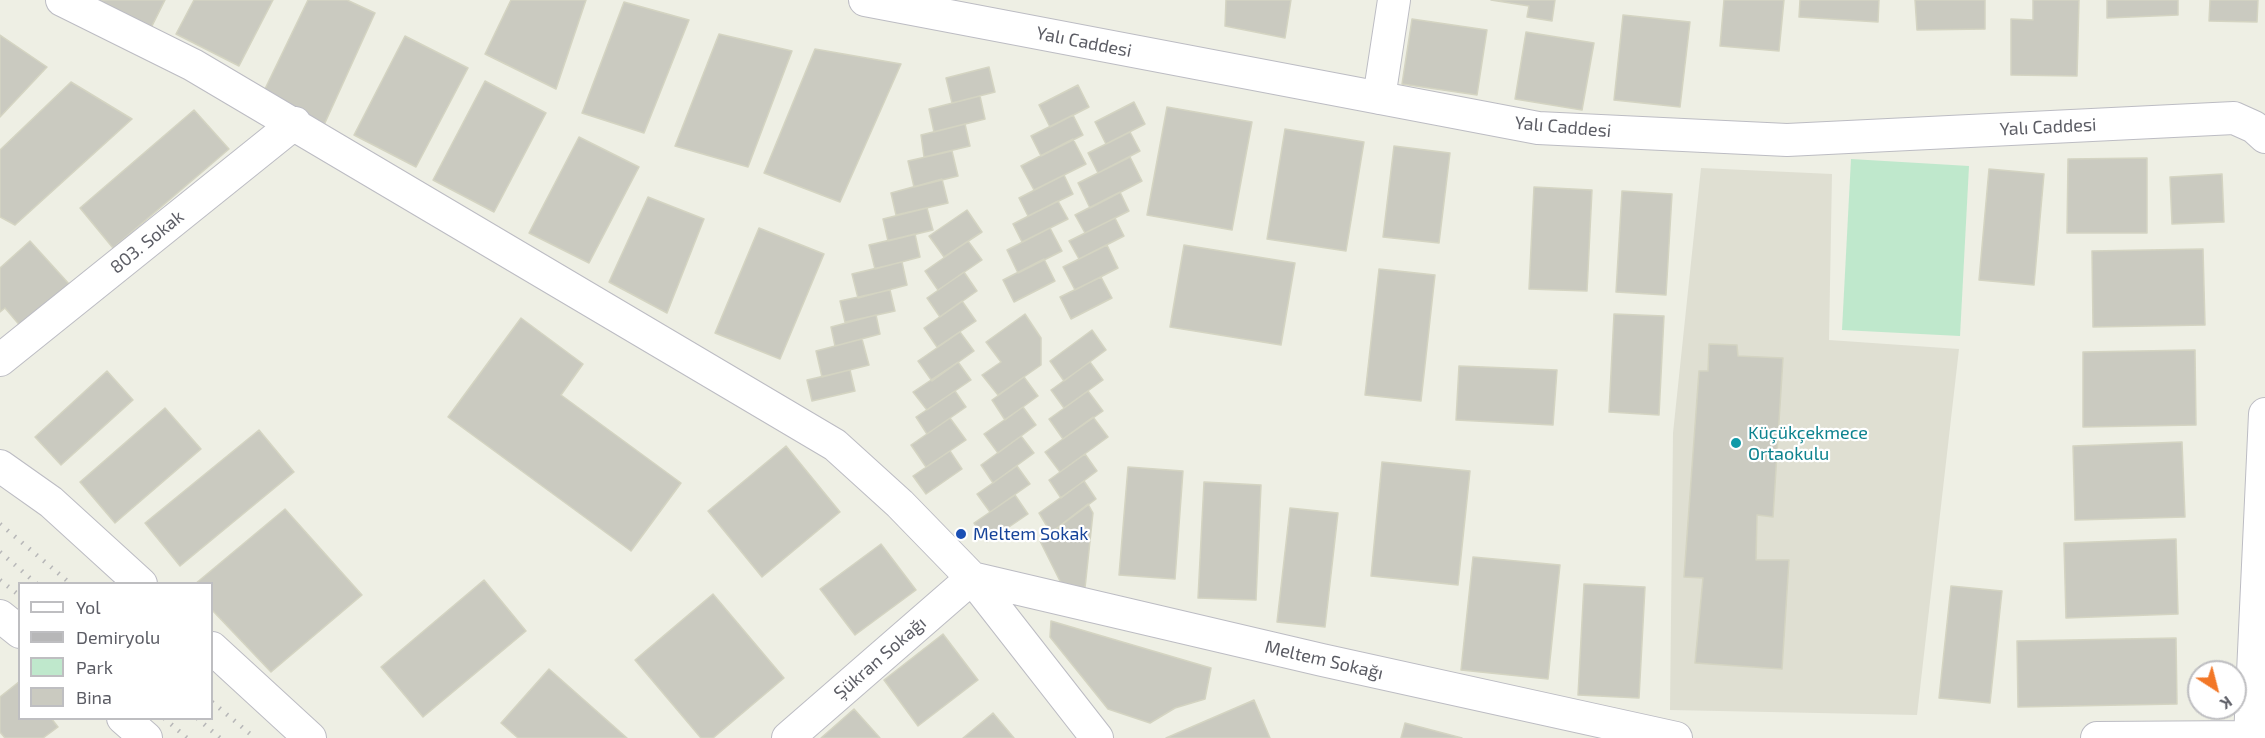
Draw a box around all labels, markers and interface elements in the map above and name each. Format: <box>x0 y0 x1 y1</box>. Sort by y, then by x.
street label: Yalı Caddesi <box>1034 22 1134 62</box>
street label: Yalı Caddesi <box>1514 112 1612 142</box>
street label: Yalı Caddesi <box>1999 114 2097 140</box>
street label: 803. Sokak <box>106 206 188 278</box>
place label: Küçükçekmece Ortaokulu <box>1748 422 1868 464</box>
marker: Küçükçekmece Ortaokulu <box>1729 436 1743 450</box>
place label: Meltem Sokak <box>973 523 1089 545</box>
marker: Meltem Sokak <box>954 527 968 541</box>
legend <box>18 582 213 720</box>
text: Yol <box>76 596 101 618</box>
street label: Şükran Sokağı <box>830 612 930 704</box>
text: Demiryolu <box>76 626 160 648</box>
street label: Meltem Sokağı <box>1263 636 1385 684</box>
text: Park <box>76 656 113 678</box>
north arrow <box>2187 660 2247 720</box>
text: Bina <box>76 686 112 708</box>
text: K <box>2217 693 2236 714</box>

